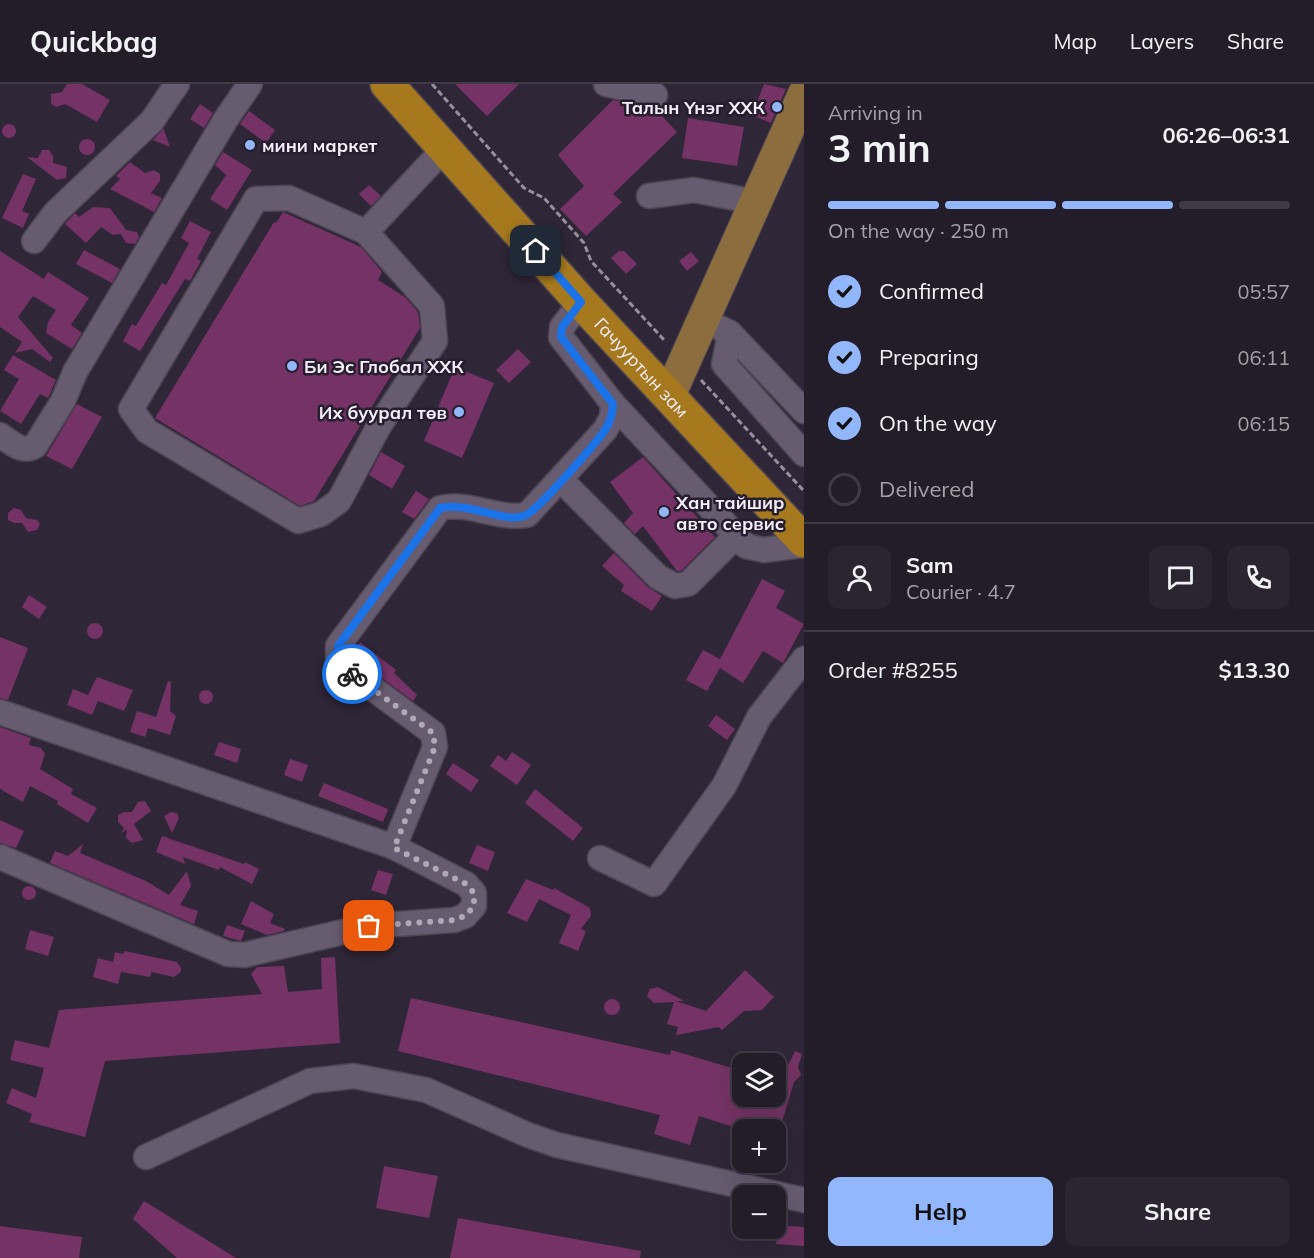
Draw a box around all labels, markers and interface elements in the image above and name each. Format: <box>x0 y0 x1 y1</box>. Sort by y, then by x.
text: Quickbag <box>30 24 158 59</box>
text: Map <box>1054 28 1097 54</box>
text: Layers <box>1130 28 1194 54</box>
text: Share <box>1227 28 1284 54</box>
place label: Талын Үнэг ХХК <box>622 96 766 119</box>
marker: Талын Үнэг ХХК <box>770 100 784 114</box>
text: Arriving in <box>828 100 923 125</box>
text: 06:26–06:31 <box>1162 121 1290 149</box>
text: 3 min <box>828 123 931 172</box>
place label: мини маркет <box>262 134 378 157</box>
marker: мини маркет <box>243 138 257 152</box>
text: On the way · 250 m <box>828 218 1009 243</box>
pin <box>510 225 561 276</box>
icon: home <box>519 234 552 267</box>
icon: check <box>828 275 861 308</box>
text: Confirmed <box>879 277 984 305</box>
text: 05:57 <box>1237 279 1290 304</box>
street label: Гачууртын зам <box>590 312 694 422</box>
icon: check <box>828 341 861 374</box>
text: Preparing <box>879 343 979 371</box>
text: 06:11 <box>1237 345 1290 370</box>
place label: Би Эс Глобал ХХК <box>304 355 464 378</box>
marker: Би Эс Глобал ХХК <box>285 359 299 373</box>
place label: Их буурал төв <box>319 401 447 424</box>
marker: Их буурал төв <box>452 405 466 419</box>
icon: check <box>828 407 861 440</box>
text: On the way <box>879 409 997 437</box>
text: 06:15 <box>1237 411 1290 436</box>
text: Delivered <box>879 475 974 503</box>
place label: Хан тайшир авто сервис <box>675 491 785 535</box>
marker: Хан тайшир авто сервис <box>657 505 671 519</box>
button: person <box>828 546 891 609</box>
button: chat <box>1149 546 1212 609</box>
button: phone <box>1227 546 1290 609</box>
text: Sam <box>906 551 954 579</box>
text: Courier · 4.7 <box>906 579 1016 604</box>
courier <box>322 644 382 704</box>
text: Order #8255 <box>828 656 958 684</box>
text: $13.30 <box>1219 656 1290 684</box>
icon: bike <box>336 658 369 691</box>
pin <box>343 900 394 951</box>
icon: bag <box>352 909 385 942</box>
map controls <box>732 1053 786 1239</box>
button: layers <box>732 1053 786 1107</box>
button: + <box>732 1119 786 1173</box>
button: Help <box>828 1177 1053 1246</box>
button: Share <box>1065 1177 1290 1246</box>
button: − <box>732 1185 786 1239</box>

